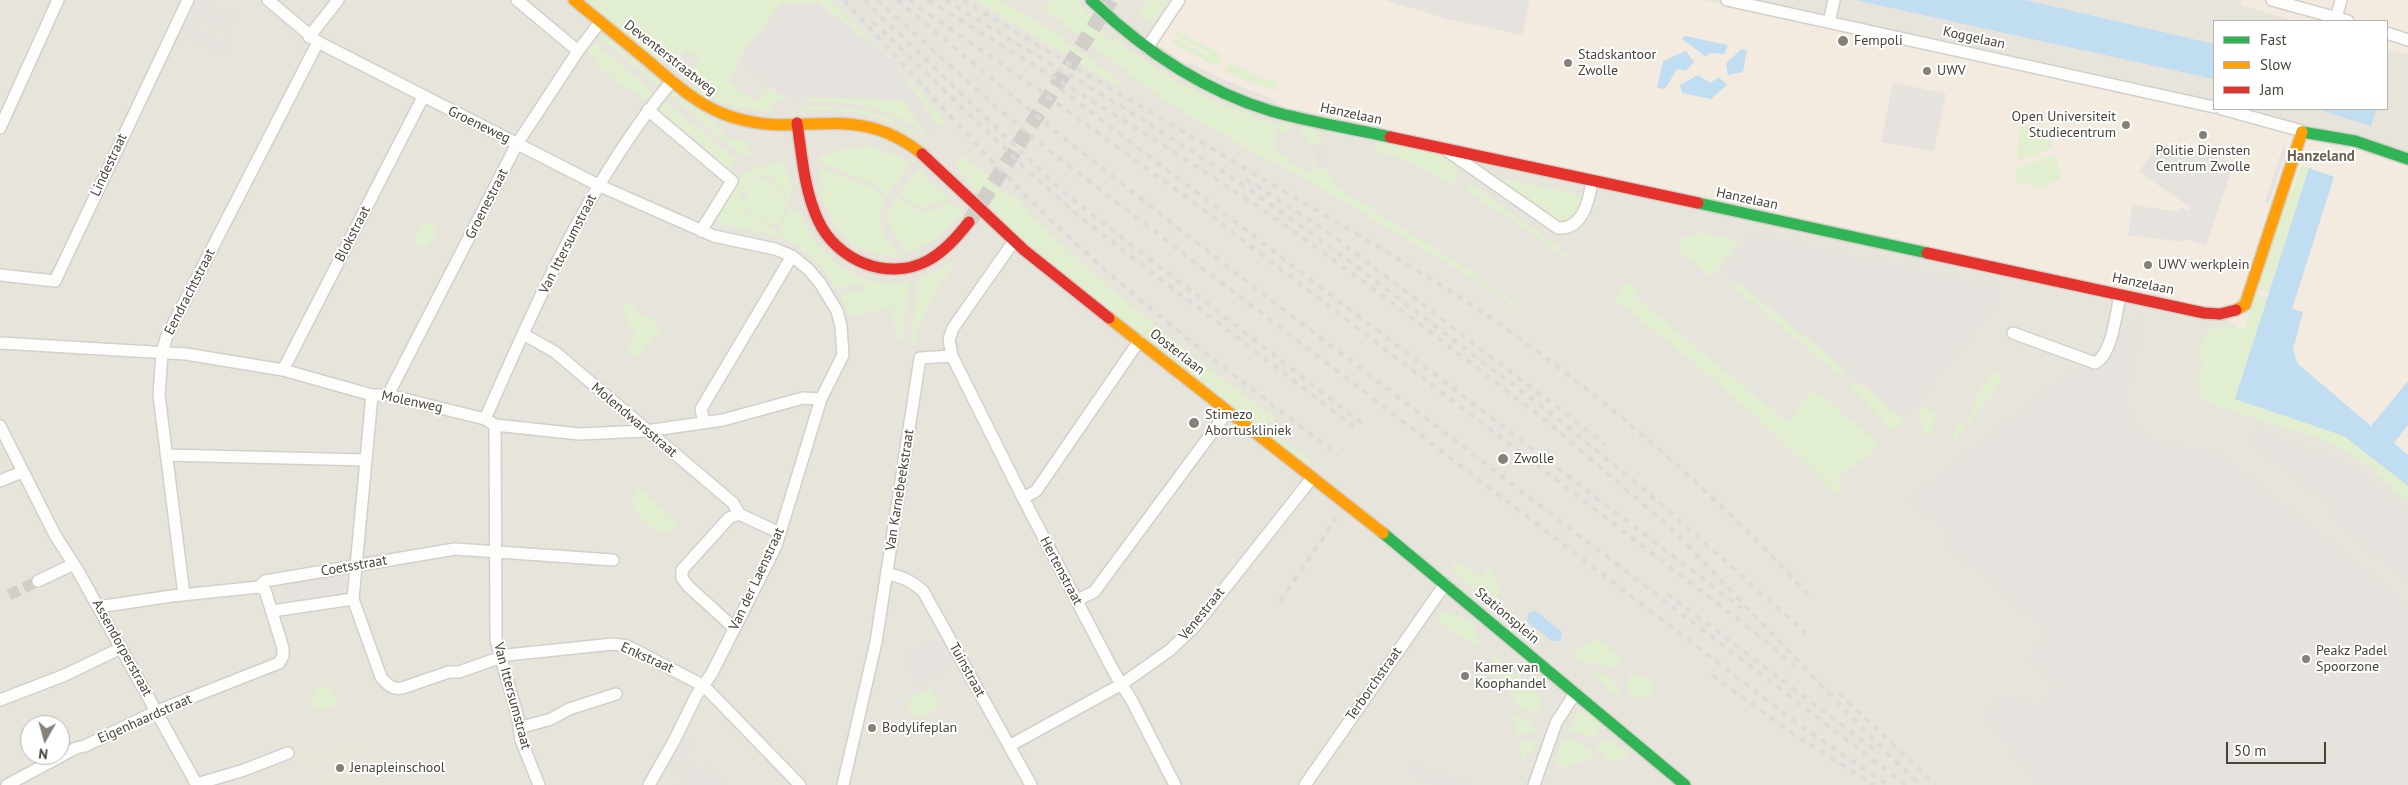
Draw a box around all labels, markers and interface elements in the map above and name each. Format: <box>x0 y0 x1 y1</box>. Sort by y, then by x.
street label: Deventerstraatweg <box>621 17 719 99</box>
legend <box>2213 20 2388 110</box>
street label: Koggelaan <box>1941 23 2007 53</box>
text: Fast <box>2260 30 2287 49</box>
place label: Fempoli <box>1854 33 1903 49</box>
marker: Fempoli <box>1836 34 1850 48</box>
place label: Stadskantoor Zwolle <box>1578 47 1656 80</box>
text: Slow <box>2260 55 2291 74</box>
marker: Stadskantoor Zwolle <box>1562 57 1574 69</box>
place label: UWV <box>1937 63 1966 79</box>
marker: UWV <box>1921 65 1933 77</box>
text: Jam <box>2260 80 2284 99</box>
street label: Hanzelaan <box>1319 99 1383 129</box>
street label: Groeneweg <box>445 103 513 147</box>
place label: Open Universiteit Studiecentrum <box>2011 109 2116 142</box>
marker: Open Universiteit Studiecentrum <box>2120 119 2132 131</box>
marker: Politie Diensten Centrum Zwolle <box>2197 129 2209 141</box>
street label: Lindestraat <box>87 131 131 199</box>
place label: Politie Diensten Centrum Zwolle <box>2156 143 2250 176</box>
district label: Hanzeland <box>2287 148 2355 166</box>
street label: Groenestraat <box>462 166 512 242</box>
street label: Hanzelaan <box>1715 184 1779 214</box>
street label: Van Ittersumstraat <box>536 191 600 297</box>
street label: Blokstraat <box>332 203 374 265</box>
street label: Eendrachtstraat <box>161 246 219 338</box>
place label: UWV werkplein <box>2158 257 2249 273</box>
marker: UWV werkplein <box>2142 259 2154 271</box>
street label: Hanzelaan <box>2111 269 2175 299</box>
street label: Oosterlaan <box>1146 325 1208 379</box>
street label: Molendwarsstraat <box>588 379 680 461</box>
street label: Molenweg <box>380 387 444 417</box>
place label: Stimezo Abortuskliniek <box>1205 407 1291 440</box>
marker: Stimezo Abortuskliniek <box>1187 416 1201 430</box>
street label: Van Karnebeekstraat <box>882 428 918 552</box>
place label: Zwolle <box>1514 451 1554 467</box>
marker: Zwolle <box>1496 452 1510 466</box>
street label: Van der Laenstraat <box>726 525 788 633</box>
street label: Hertenstraat <box>1036 534 1086 608</box>
street label: Coetsstraat <box>320 552 388 580</box>
street label: Venestraat <box>1176 584 1228 644</box>
street label: Stationsplein <box>1471 584 1543 648</box>
street label: Assendorperstraat <box>88 597 156 699</box>
street label: Enkstraat <box>618 639 676 677</box>
street label: Tuinstraat <box>945 640 989 700</box>
street label: Van Ittersumstraat <box>490 641 534 751</box>
place label: Peakz Padel Spoorzone <box>2316 643 2387 676</box>
street label: Terborchstraat <box>1343 644 1405 724</box>
marker: Peakz Padel Spoorzone <box>2300 653 2312 665</box>
place label: Kamer van Koophandel <box>1475 660 1546 692</box>
marker: Kamer van Koophandel <box>1459 670 1471 682</box>
street label: Eigenhaardstraat <box>95 691 195 747</box>
north arrow <box>20 715 70 765</box>
place label: Bodylifeplan <box>882 720 957 736</box>
marker: Bodylifeplan <box>866 722 878 734</box>
scale bar <box>2228 732 2328 764</box>
text: 50 m <box>2234 741 2267 760</box>
text: N <box>38 744 49 763</box>
place label: Jenapleinschool <box>350 760 445 776</box>
marker: Jenapleinschool <box>334 762 346 774</box>

